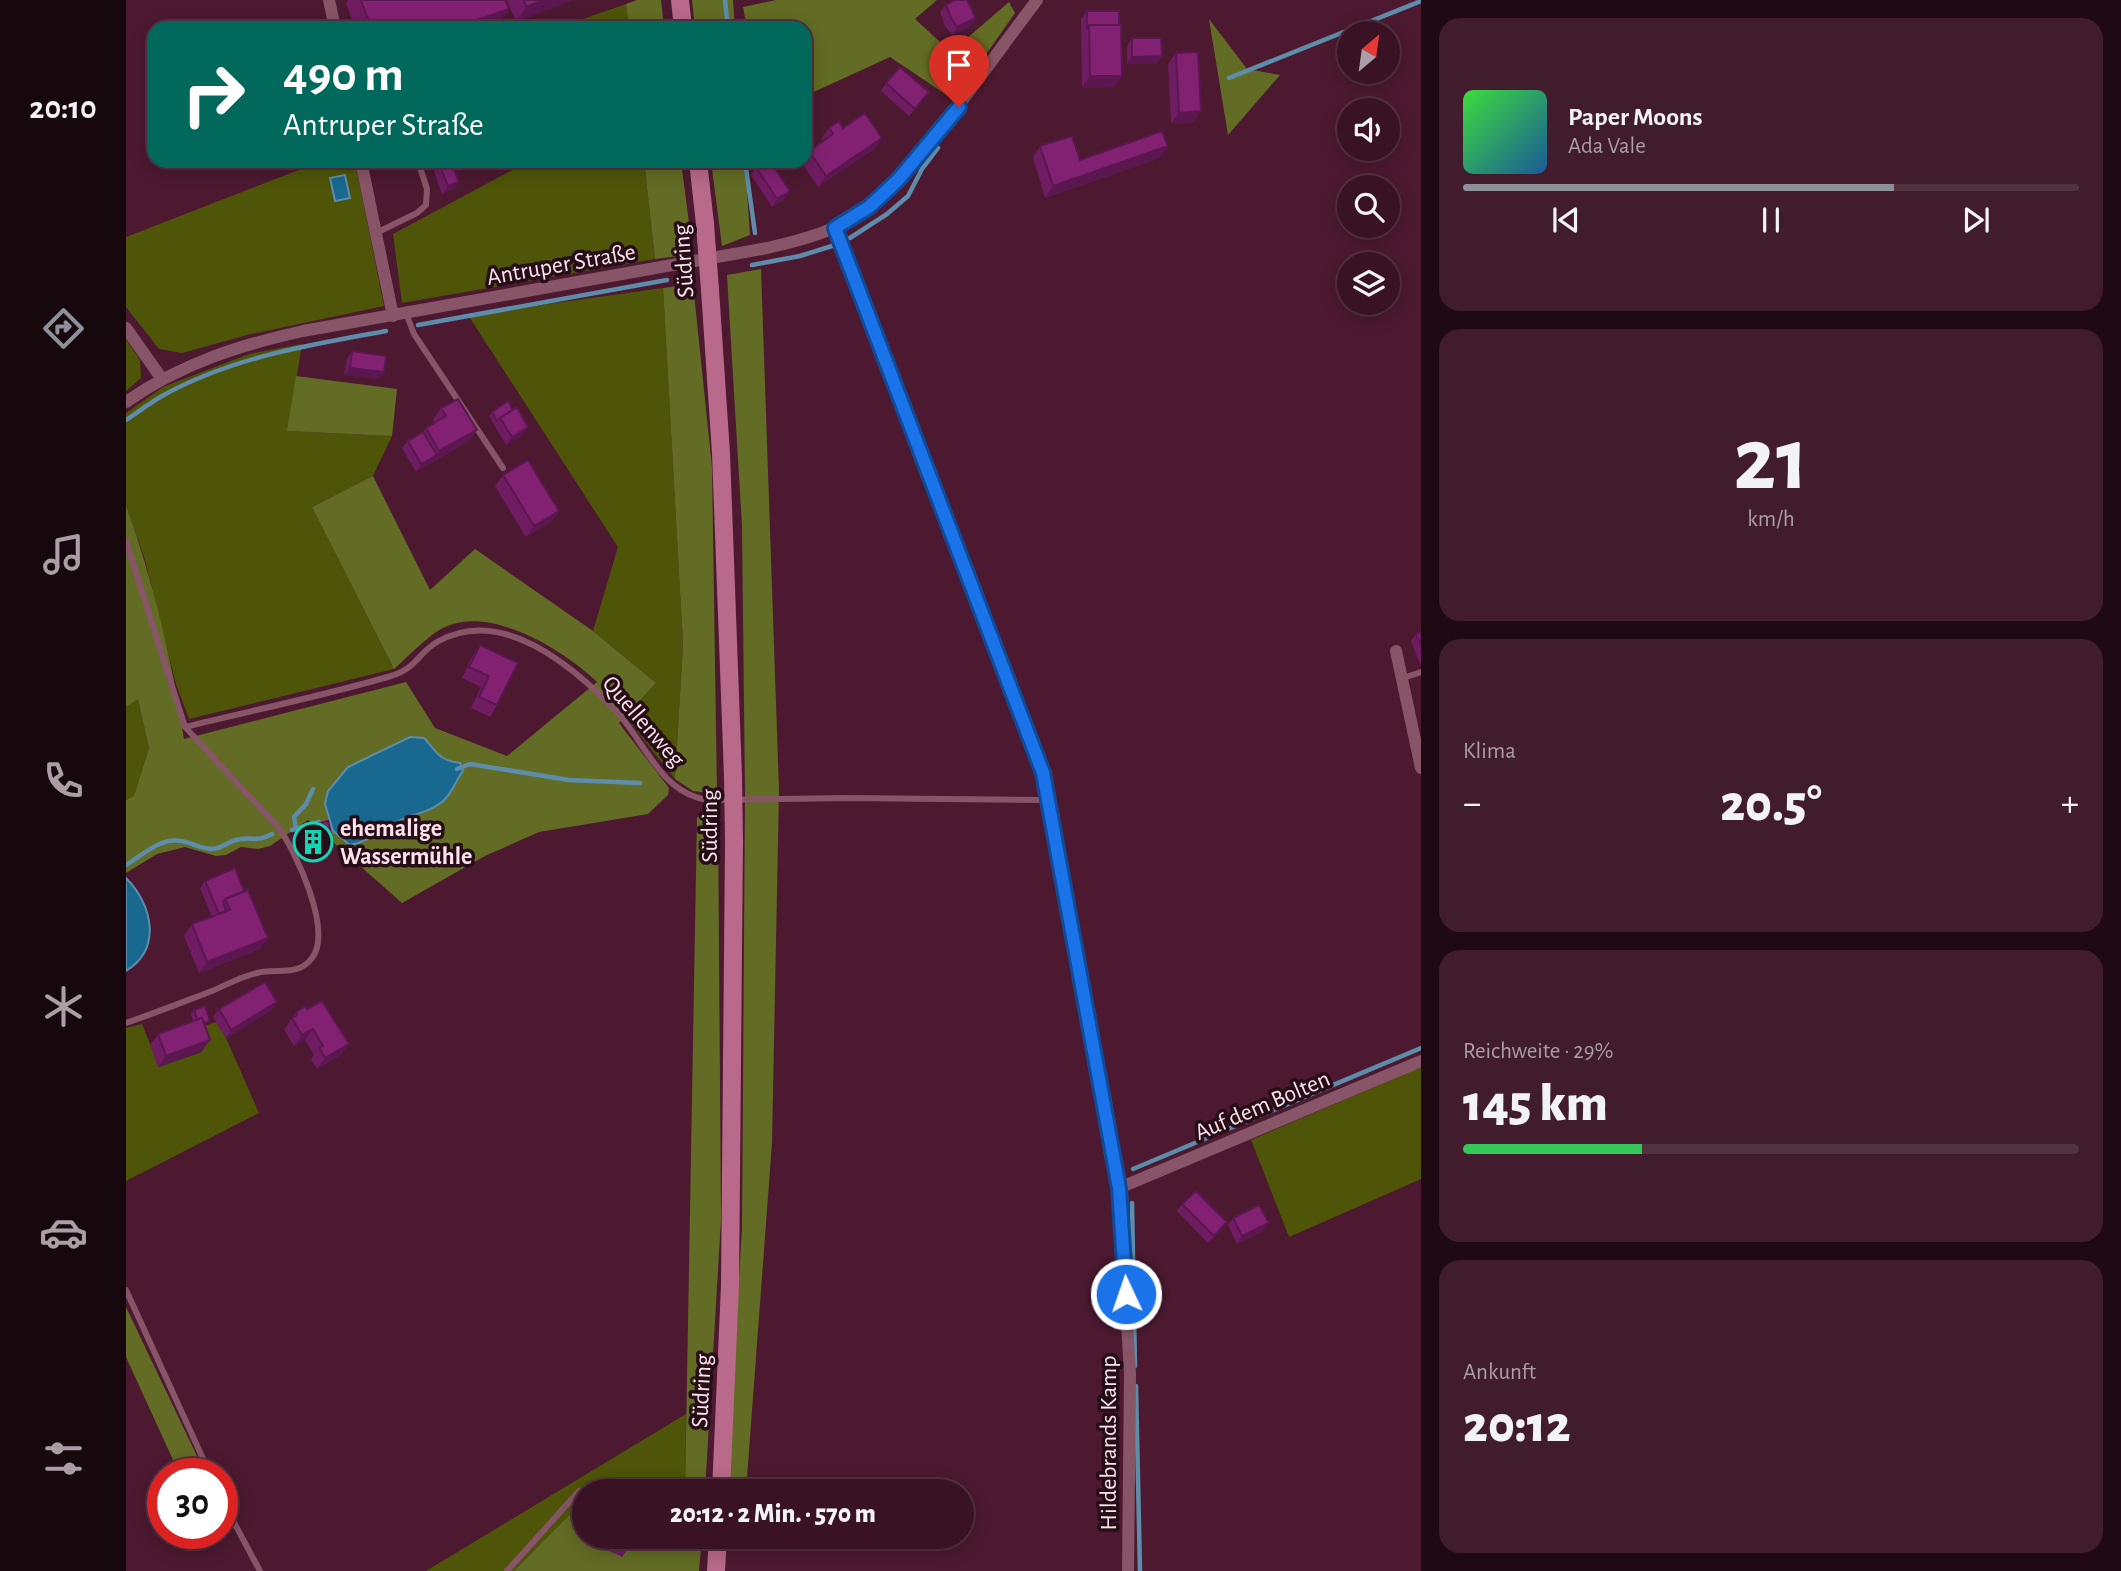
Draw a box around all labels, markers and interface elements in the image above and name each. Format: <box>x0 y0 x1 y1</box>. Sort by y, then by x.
north arrow <box>1337 21 1400 84</box>
map controls <box>1337 21 1400 315</box>
pin <box>929 35 989 107</box>
icon: arrive <box>940 46 978 84</box>
icon: right <box>168 49 259 140</box>
text: 490 m <box>283 51 404 100</box>
text: 20:10 <box>29 92 97 124</box>
button: sound <box>1337 98 1400 161</box>
text: Paper Moons <box>1568 104 1703 130</box>
text: Antruper Straße <box>283 109 484 141</box>
text: Ada Vale <box>1568 135 1646 158</box>
button: search <box>1337 175 1400 238</box>
icon: previous <box>1547 201 1585 239</box>
icon: pause <box>1752 201 1790 239</box>
icon: next <box>1957 201 1995 239</box>
street label: Südring <box>669 223 699 298</box>
street label: Antruper Straße <box>485 240 637 290</box>
button: layers <box>1337 252 1400 315</box>
icon: directions <box>39 304 88 353</box>
text: 21 <box>1733 415 1809 506</box>
text: km/h <box>1747 508 1795 531</box>
icon: music <box>39 530 88 579</box>
street label: Quellenweg <box>598 672 689 772</box>
text: Klima <box>1463 740 1516 763</box>
icon: phone <box>39 756 88 805</box>
text: 20.5° <box>1720 778 1822 830</box>
text: − <box>1463 785 1481 823</box>
text: + <box>2061 785 2079 823</box>
street label: Südring <box>698 789 722 863</box>
place label: ehemalige Wassermühle <box>340 817 472 869</box>
building icon: ehemalige Wassermühle <box>292 821 334 863</box>
icon: climate <box>39 982 88 1031</box>
text: Reichweite · 29% <box>1463 1040 1614 1063</box>
street label: Auf dem Bolten <box>1191 1067 1334 1145</box>
text: 145 km <box>1463 1078 1608 1130</box>
icon: car <box>39 1208 88 1257</box>
position arrow <box>1089 1257 1163 1331</box>
street label: Südring <box>688 1353 716 1428</box>
street label: Hildebrands Kamp <box>1097 1356 1121 1530</box>
text: Ankunft <box>1463 1361 1536 1384</box>
text: 20:12 <box>1463 1399 1571 1451</box>
icon: filters <box>39 1434 88 1483</box>
speed limit sign: 30 <box>147 1458 238 1549</box>
text: 20:12 · 2 Min. · 570 m <box>670 1501 876 1527</box>

